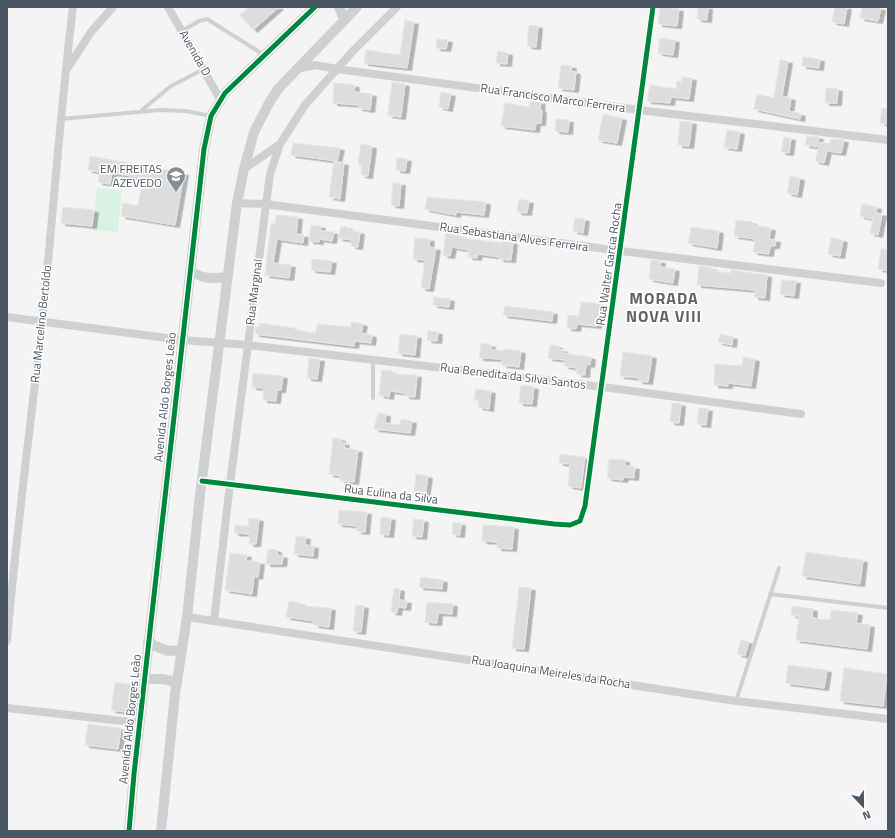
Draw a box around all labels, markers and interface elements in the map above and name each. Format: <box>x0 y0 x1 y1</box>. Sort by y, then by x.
street label: Avenida D <box>175 26 216 80</box>
street label: Rua Francisco Marco Ferreira <box>479 78 627 117</box>
place label: EM FREITAS AZEVEDO <box>100 159 162 192</box>
school or university icon: EM FREITAS AZEVEDO <box>165 165 187 193</box>
street label: Rua Walter Garcia Rocha <box>590 201 627 327</box>
street label: Rua Sebastiana Alves Ferreira <box>439 217 590 256</box>
street label: Rua Marginal <box>240 258 267 326</box>
street label: Rua Marcelino Bertoldo <box>25 264 56 384</box>
district label: MORADA NOVA VIII <box>626 286 702 328</box>
street label: Avenida Aldo Borges Leão <box>148 331 181 463</box>
street label: Rua Benedita da Silva Santos <box>439 357 587 394</box>
street label: Rua Eulina da Silva <box>343 478 439 509</box>
street label: Rua Joaquina Meireles da Rocha <box>470 650 632 693</box>
street label: Avenida Aldo Borges Leão <box>113 653 146 785</box>
north arrow <box>843 786 883 826</box>
text: N <box>860 806 873 824</box>

